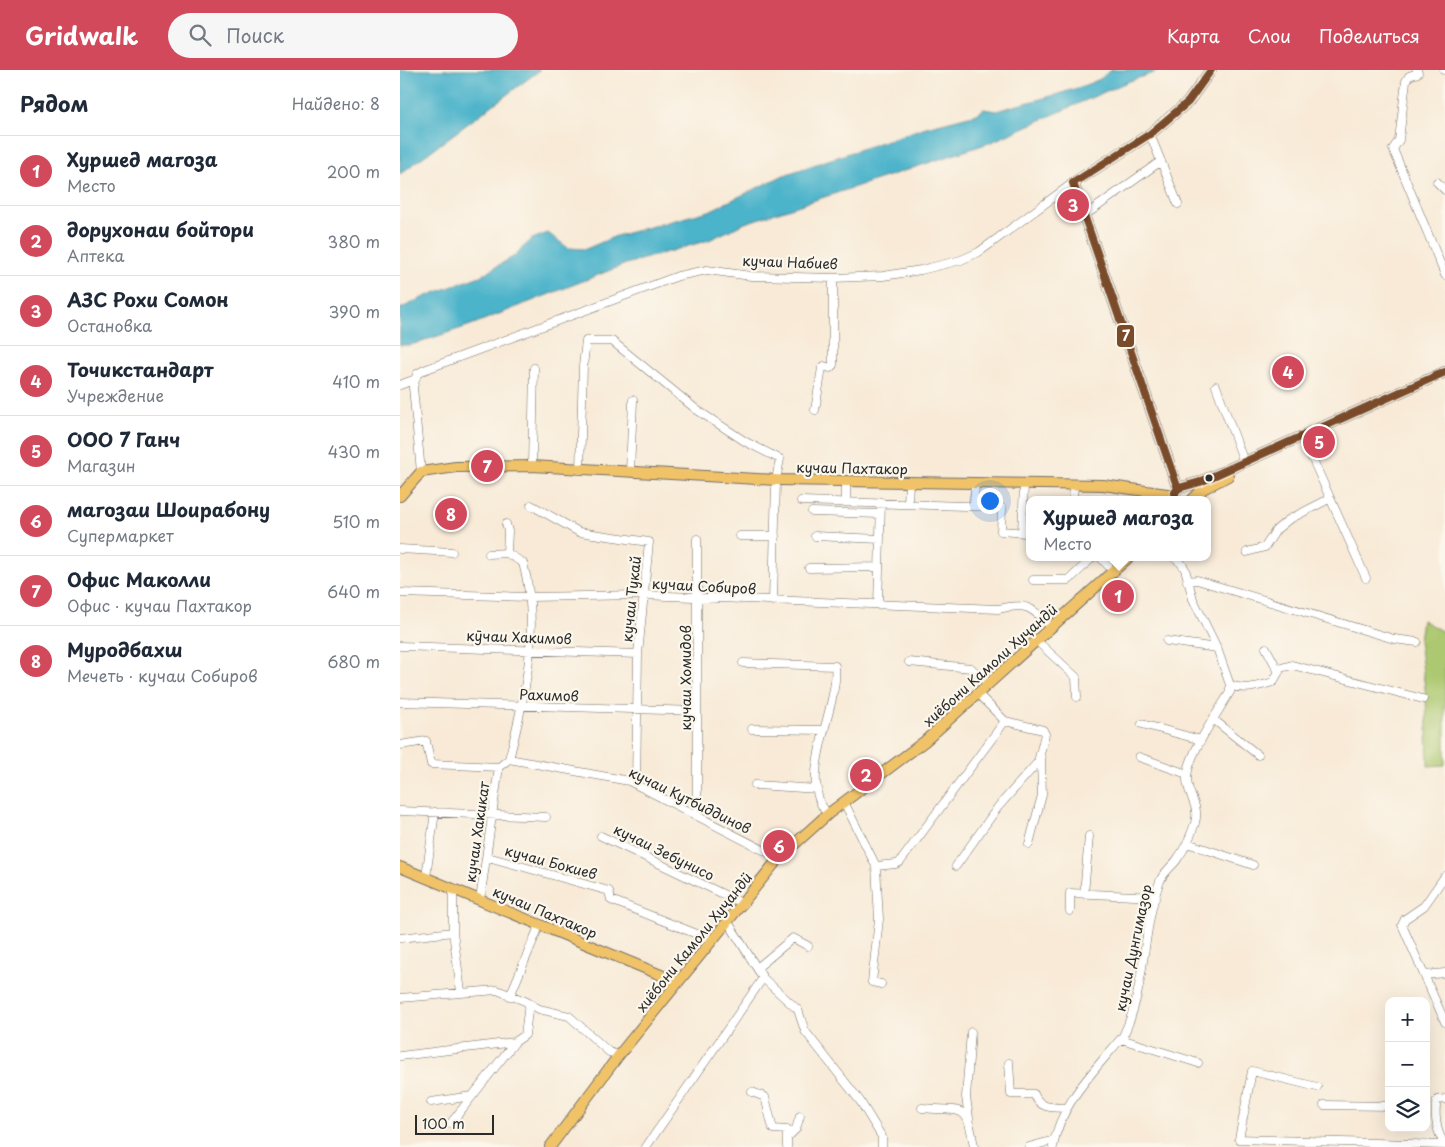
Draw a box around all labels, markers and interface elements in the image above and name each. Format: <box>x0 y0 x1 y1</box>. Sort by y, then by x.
search box <box>168 13 518 58</box>
text: Gridwalk <box>25 17 138 53</box>
icon: search <box>186 21 214 49</box>
text: Поиск <box>226 21 284 49</box>
text: Карта <box>1167 22 1220 49</box>
text: Слои <box>1248 22 1291 49</box>
text: Поделиться <box>1319 22 1420 49</box>
text: Рядом <box>20 87 88 119</box>
text: Найдено: 8 <box>292 91 380 115</box>
text: Хуршед магоза <box>67 145 218 173</box>
text: 1 <box>32 159 40 183</box>
text: 200 m <box>327 159 380 183</box>
text: Место <box>67 173 116 197</box>
pin: 3 <box>1057 186 1089 224</box>
text: дорухонаи бойтори <box>67 215 254 243</box>
text: 2 <box>30 229 42 253</box>
text: 380 m <box>328 229 380 253</box>
text: Аптека <box>67 243 124 267</box>
street label: кучаи Набиев <box>742 250 838 274</box>
text: АЗС Рохи Сомон <box>67 285 229 313</box>
text: 3 <box>31 299 41 323</box>
text: 390 m <box>329 299 380 323</box>
text: Остановка <box>67 313 152 337</box>
line badge: 7 <box>1116 324 1135 348</box>
text: 7 <box>1122 325 1131 346</box>
pin: 4 <box>1272 353 1304 391</box>
text: Точикстандарт <box>67 355 214 383</box>
text: 4 <box>31 369 41 393</box>
text: 410 m <box>332 369 380 393</box>
text: Учреждение <box>67 383 164 407</box>
pin: 5 <box>1303 423 1335 461</box>
text: ООО 7 Ганч <box>67 425 180 453</box>
text: 5 <box>31 439 41 463</box>
text: 430 m <box>328 439 380 463</box>
pin: 7 <box>471 447 503 485</box>
text: Магазин <box>67 453 136 477</box>
street label: кучаи Пахтакор <box>796 457 908 479</box>
unlabelled marker <box>1204 473 1214 483</box>
your location <box>977 488 1003 514</box>
text: магозаи Шоирабону <box>67 495 270 523</box>
pin: 8 <box>435 495 467 533</box>
popup <box>1026 496 1211 561</box>
text: Хуршед магоза <box>1043 503 1194 531</box>
text: 6 <box>30 509 42 533</box>
text: 510 m <box>332 509 380 533</box>
text: Супермаркет <box>67 523 174 547</box>
text: Место <box>1043 531 1092 555</box>
street label: кучаи Тукай <box>616 555 646 643</box>
text: Офис Маколли <box>67 565 211 593</box>
street label: кучаи Собиров <box>651 573 757 599</box>
pin: 1 <box>1102 577 1134 615</box>
text: 7 <box>31 579 41 603</box>
text: 640 m <box>327 579 380 603</box>
text: Офис · кучаи Пахтакор <box>67 593 252 617</box>
street label: хиёбони Камоли Хуҷандӣ <box>918 599 1062 731</box>
street label: кӯчаи Хакимов <box>466 625 572 649</box>
street label: кучаи Хомидов <box>675 625 696 731</box>
text: Муродбахш <box>67 635 182 663</box>
text: 8 <box>31 649 41 673</box>
text: 680 m <box>327 649 380 673</box>
text: Мечеть · кучаи Собиров <box>67 663 258 687</box>
street label: Рахимов <box>519 683 579 707</box>
pin: 2 <box>850 756 882 794</box>
street label: кучаи Кутбиддинов <box>625 761 755 839</box>
street label: кучаи Хакикат <box>460 779 495 884</box>
street label: кучаи Зебунисо <box>610 818 718 886</box>
pin: 6 <box>763 827 795 865</box>
street label: кучаи Бокиев <box>503 840 599 884</box>
street label: хиёбони Камоли Хуҷандӣ <box>631 868 757 1016</box>
street label: кучаи Пахтакор <box>489 880 601 944</box>
street label: кучаи Дунгимазор <box>1109 882 1157 1014</box>
map controls <box>1385 997 1430 1132</box>
button: + <box>1385 997 1430 1042</box>
button: − <box>1385 1042 1430 1087</box>
button: layers <box>1385 1087 1430 1132</box>
scale bar <box>415 1112 494 1135</box>
text: 100 m <box>422 1113 465 1134</box>

